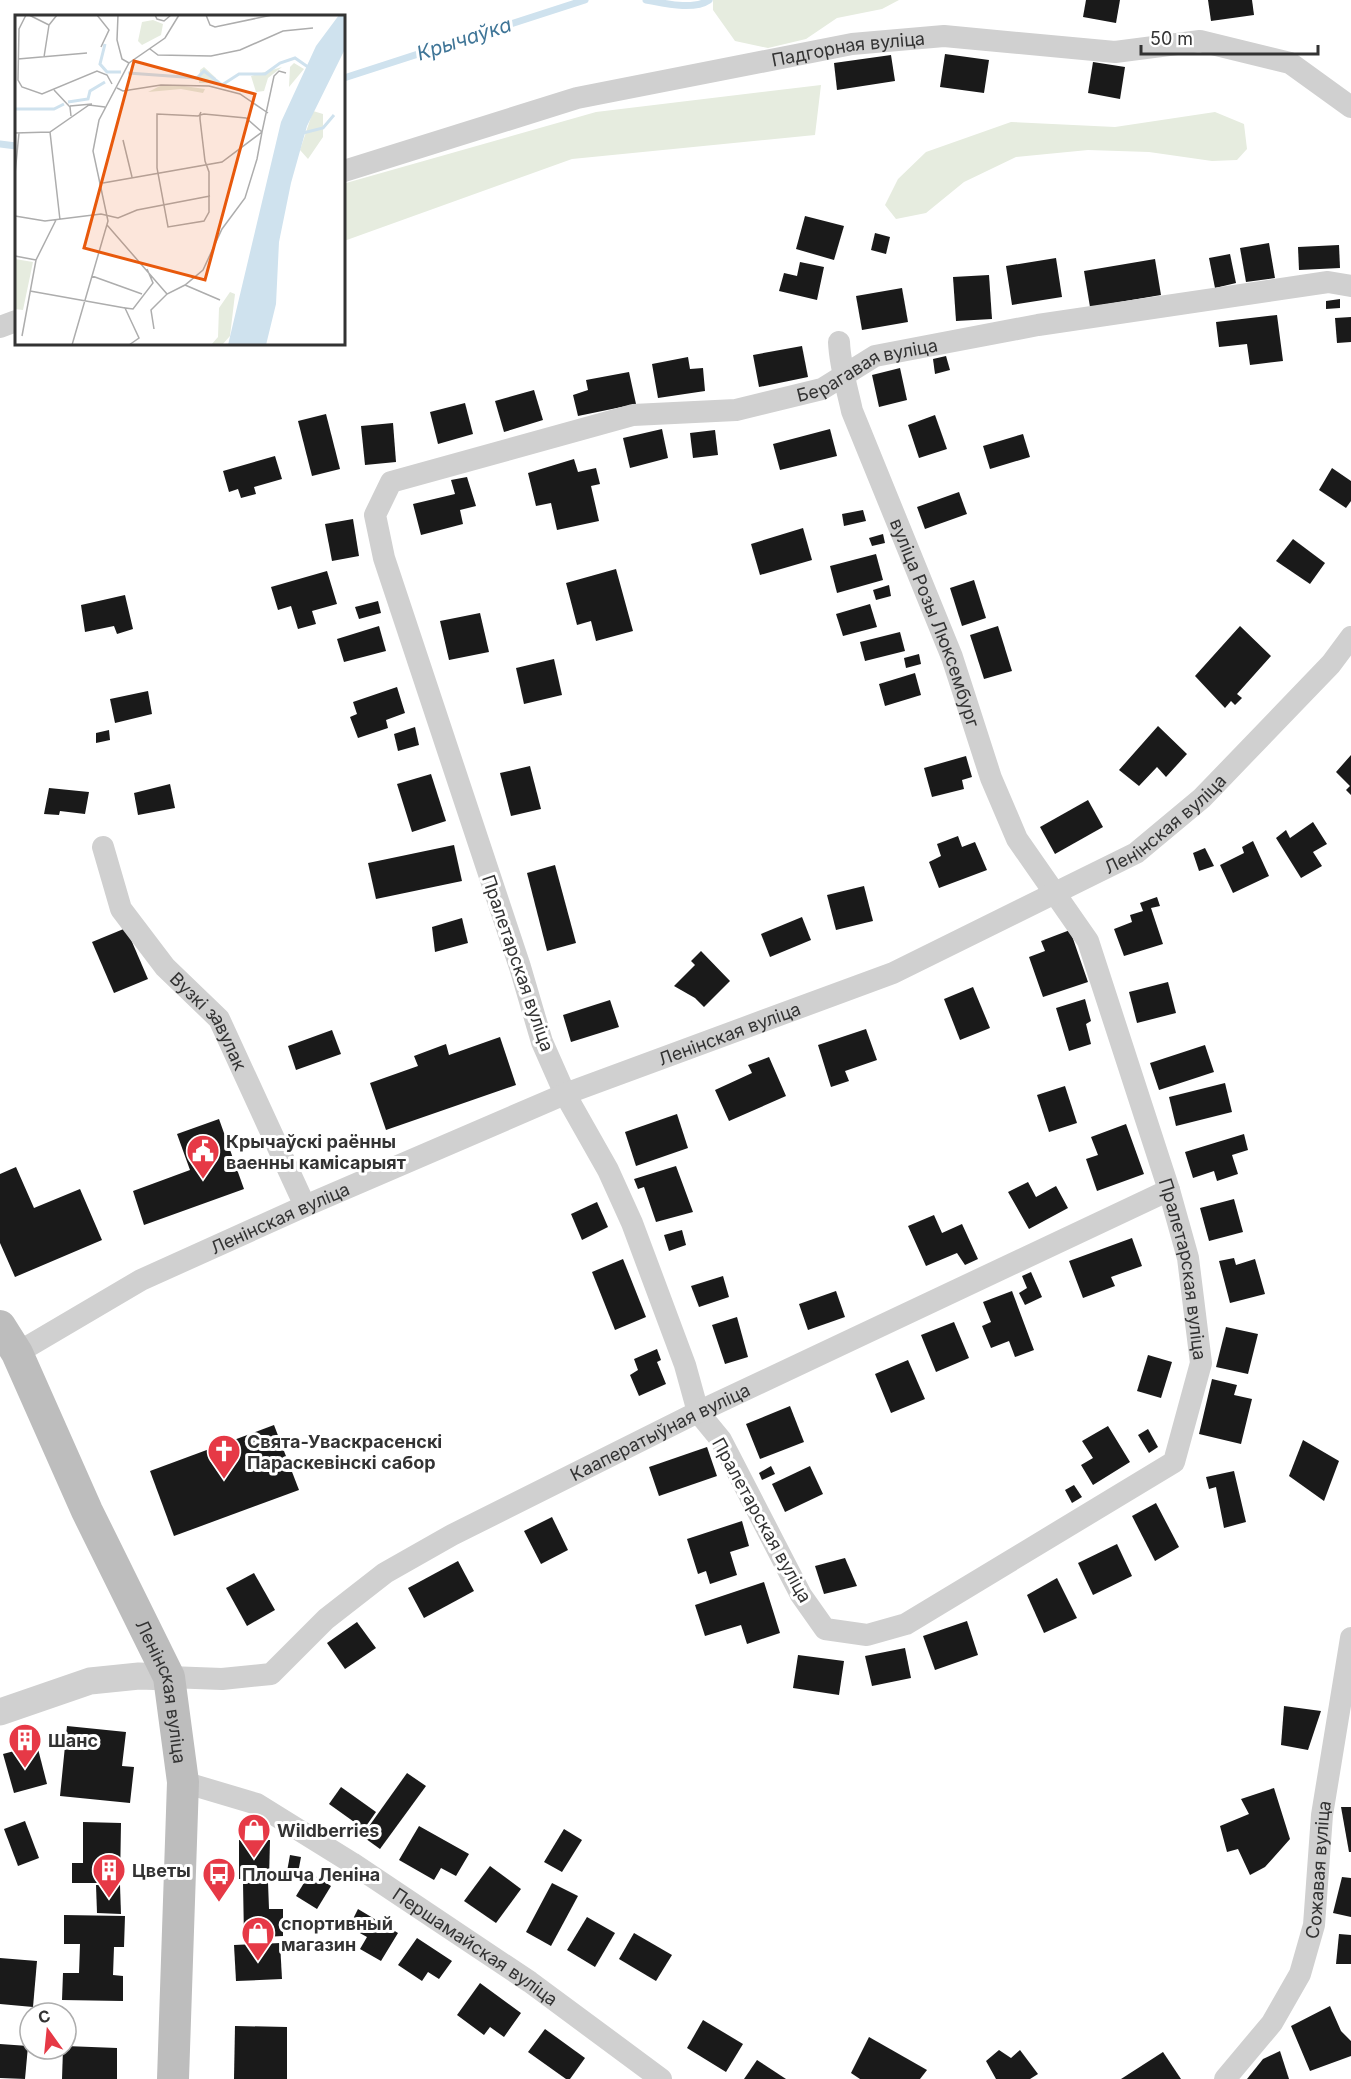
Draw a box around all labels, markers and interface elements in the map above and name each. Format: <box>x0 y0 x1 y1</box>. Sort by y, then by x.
water label: Крычаўка <box>414 12 514 66</box>
inset map <box>15 15 345 345</box>
scale bar <box>1141 18 1318 56</box>
street label: Падгорная вуліца <box>770 27 926 70</box>
text: 50 m <box>1150 28 1193 49</box>
street label: Берагавая вуліца <box>794 334 939 405</box>
street label: вуліца Розы Люксембург <box>886 515 984 730</box>
street label: Ленінская вуліца <box>1100 769 1230 878</box>
street label: Пралетарская вуліца <box>478 872 558 1054</box>
street label: Вузкі завулак <box>166 967 252 1073</box>
street label: Ленінская вуліца <box>655 998 803 1069</box>
place label: Крычаўскі раённы ваенны камісарыят <box>226 1131 406 1173</box>
public building icon: Крычаўскі раённы ваенны камісарыят <box>185 1133 221 1180</box>
street label: Пралетарская вуліца <box>1155 1175 1211 1361</box>
street label: Ленінская вуліца <box>207 1178 352 1258</box>
street label: Кааператыўная вуліца <box>566 1379 753 1485</box>
place label: Свята-Уваскрасенскі Параскевінскі сабор <box>247 1431 442 1473</box>
church icon: Свята-Уваскрасенскі Параскевінскі сабор <box>206 1433 242 1480</box>
street label: Пралетарская вуліца <box>708 1434 816 1606</box>
street label: Ленінская вуліца <box>132 1616 191 1765</box>
building icon: Шанс <box>7 1722 43 1769</box>
place label: Шанс <box>48 1730 98 1751</box>
street label: Сожавая вуліца <box>1300 1799 1335 1941</box>
shop icon: Wildberries <box>236 1812 272 1859</box>
place label: Wildberries <box>277 1820 379 1841</box>
building icon: Цветы <box>91 1852 127 1899</box>
bus stop icon: Плошча Леніна <box>201 1856 237 1903</box>
place label: Цветы <box>132 1860 191 1881</box>
place label: Плошча Леніна <box>242 1864 380 1885</box>
street label: Першамайская вуліца <box>389 1883 562 2010</box>
place label: спортивный магазин <box>281 1913 393 1955</box>
shop icon: спортивный магазин <box>240 1915 276 1962</box>
north arrow <box>18 2001 78 2061</box>
text: С <box>36 2005 53 2028</box>

